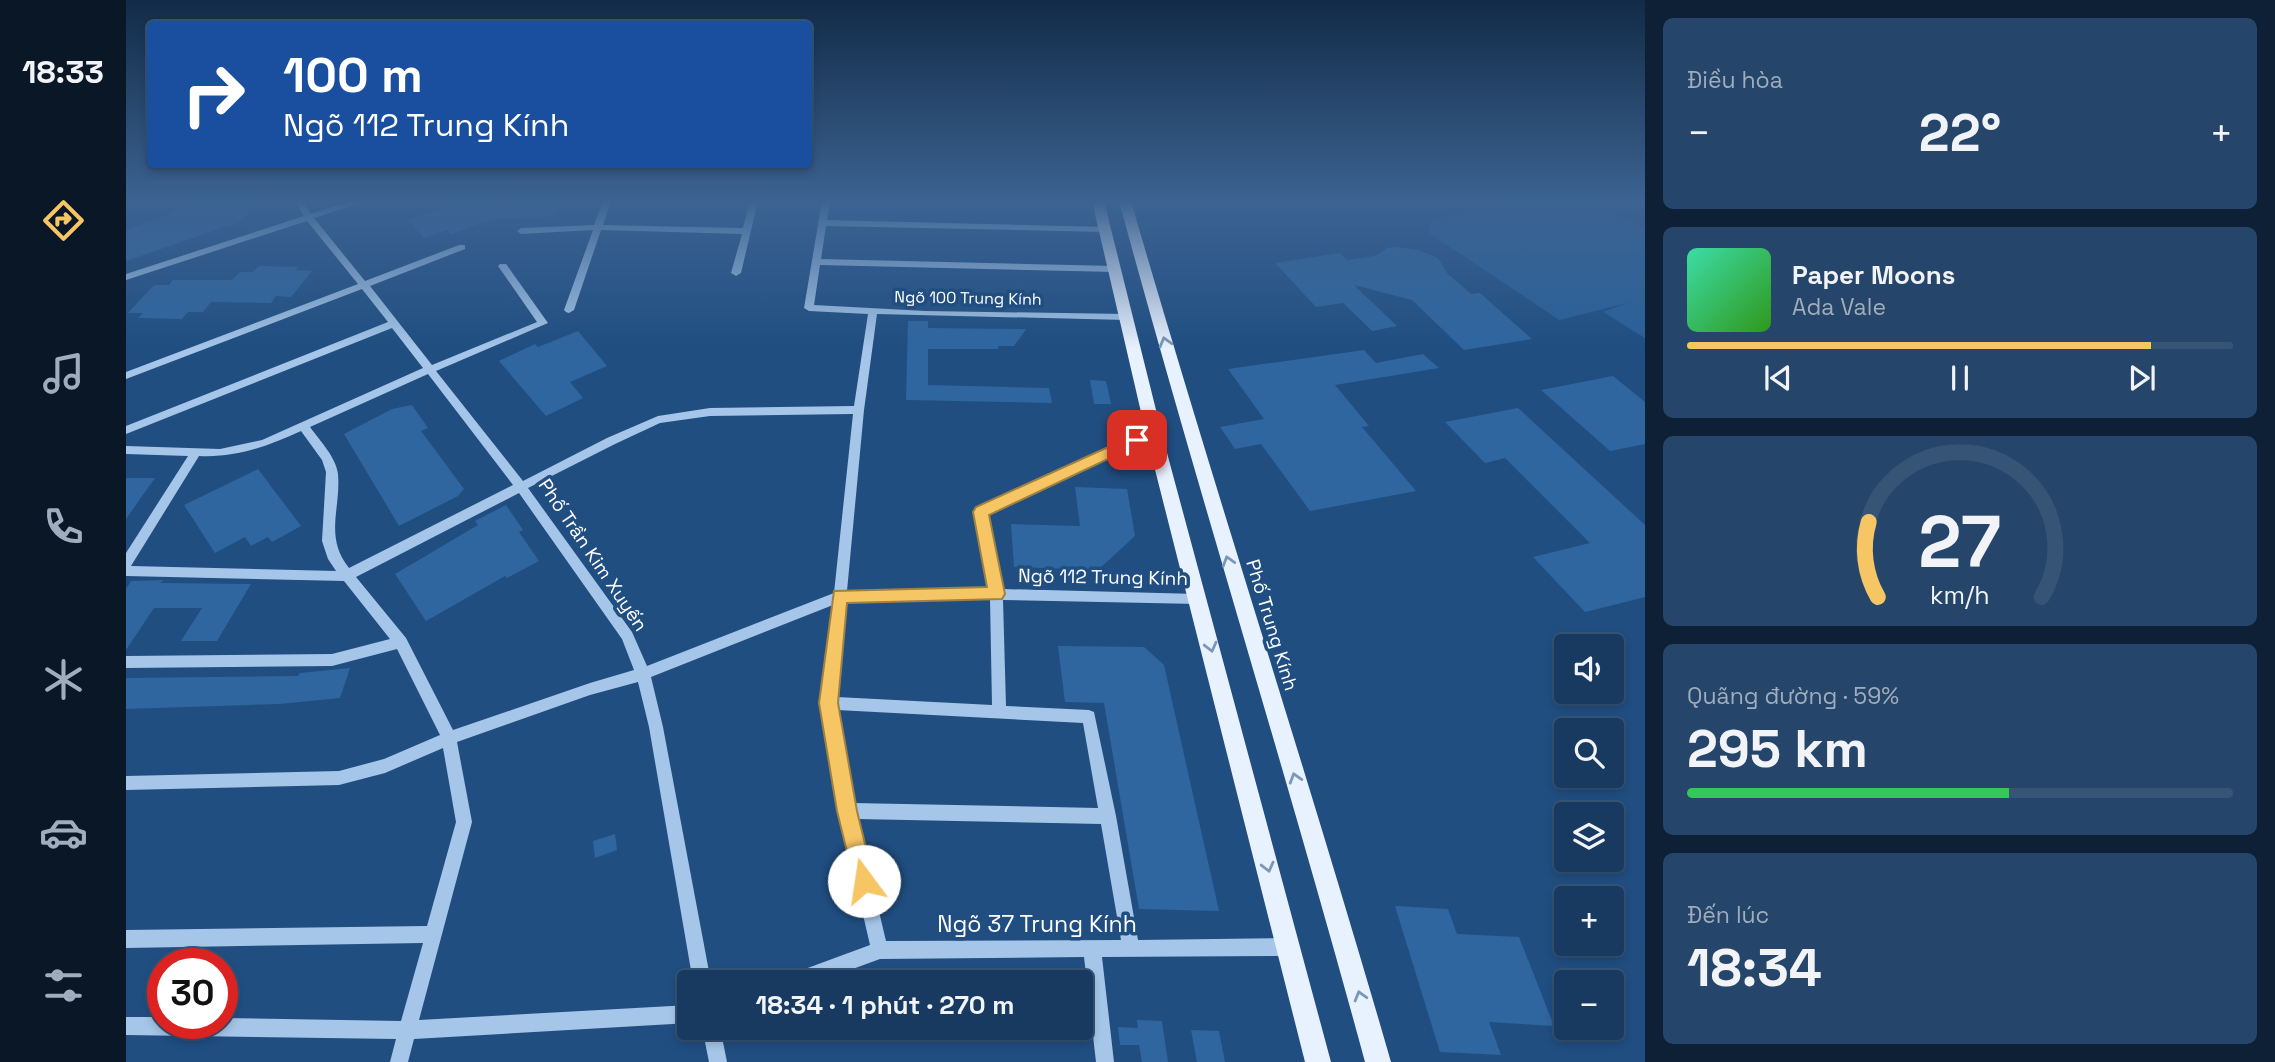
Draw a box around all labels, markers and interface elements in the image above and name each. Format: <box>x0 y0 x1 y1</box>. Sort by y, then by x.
text: 100 m <box>283 44 423 106</box>
icon: right <box>168 49 259 140</box>
text: 18:33 <box>22 52 104 92</box>
text: Điều hòa <box>1687 65 1783 95</box>
text: 22° <box>1919 100 2001 166</box>
text: Ngõ 112 Trung Kính <box>283 105 569 145</box>
text: − <box>1687 109 1711 157</box>
text: + <box>2209 109 2233 157</box>
icon: directions <box>39 196 88 245</box>
text: Paper Moons <box>1792 258 1955 292</box>
street label: Ngõ 100 Trung Kính <box>894 286 1042 310</box>
text: Ada Vale <box>1792 292 1886 322</box>
one-way arrow <box>1159 336 1173 348</box>
icon: music <box>39 349 88 398</box>
icon: previous <box>1759 359 1797 397</box>
icon: pause <box>1941 359 1979 397</box>
icon: next <box>2123 359 2161 397</box>
pin <box>1107 410 1167 470</box>
icon: arrive <box>1118 421 1156 459</box>
street label: Phố Trần Kim Xuyến <box>533 474 653 636</box>
text: 27 <box>1919 495 2001 588</box>
icon: phone <box>39 502 88 551</box>
one-way arrow <box>1222 555 1236 568</box>
street label: Phố Trung Kính <box>1240 556 1304 694</box>
street label: Ngõ 112 Trung Kính <box>1018 563 1188 591</box>
text: km/h <box>1930 579 1990 611</box>
map controls <box>1554 634 1624 1040</box>
button: sound <box>1554 634 1624 704</box>
one-way arrow <box>1203 641 1217 653</box>
icon: climate <box>39 655 88 704</box>
text: Quãng đường · 59% <box>1687 681 1899 711</box>
text: 295 km <box>1687 716 1868 782</box>
button: search <box>1554 718 1624 788</box>
one-way arrow <box>1289 773 1303 785</box>
button: layers <box>1554 802 1624 872</box>
icon: car <box>39 808 88 857</box>
position arrow <box>827 844 901 918</box>
one-way arrow <box>1260 861 1274 873</box>
button: + <box>1554 886 1624 956</box>
text: Đến lúc <box>1687 900 1769 930</box>
street label: Ngõ 37 Trung Kính <box>937 909 1137 939</box>
text: 18:34 <box>1687 935 1822 1001</box>
speed limit sign: 30 <box>147 948 238 1039</box>
icon: filters <box>39 961 88 1010</box>
button: − <box>1554 970 1624 1040</box>
text: 18:34 · 1 phút · 270 m <box>756 988 1014 1022</box>
one-way arrow <box>1354 991 1368 1003</box>

